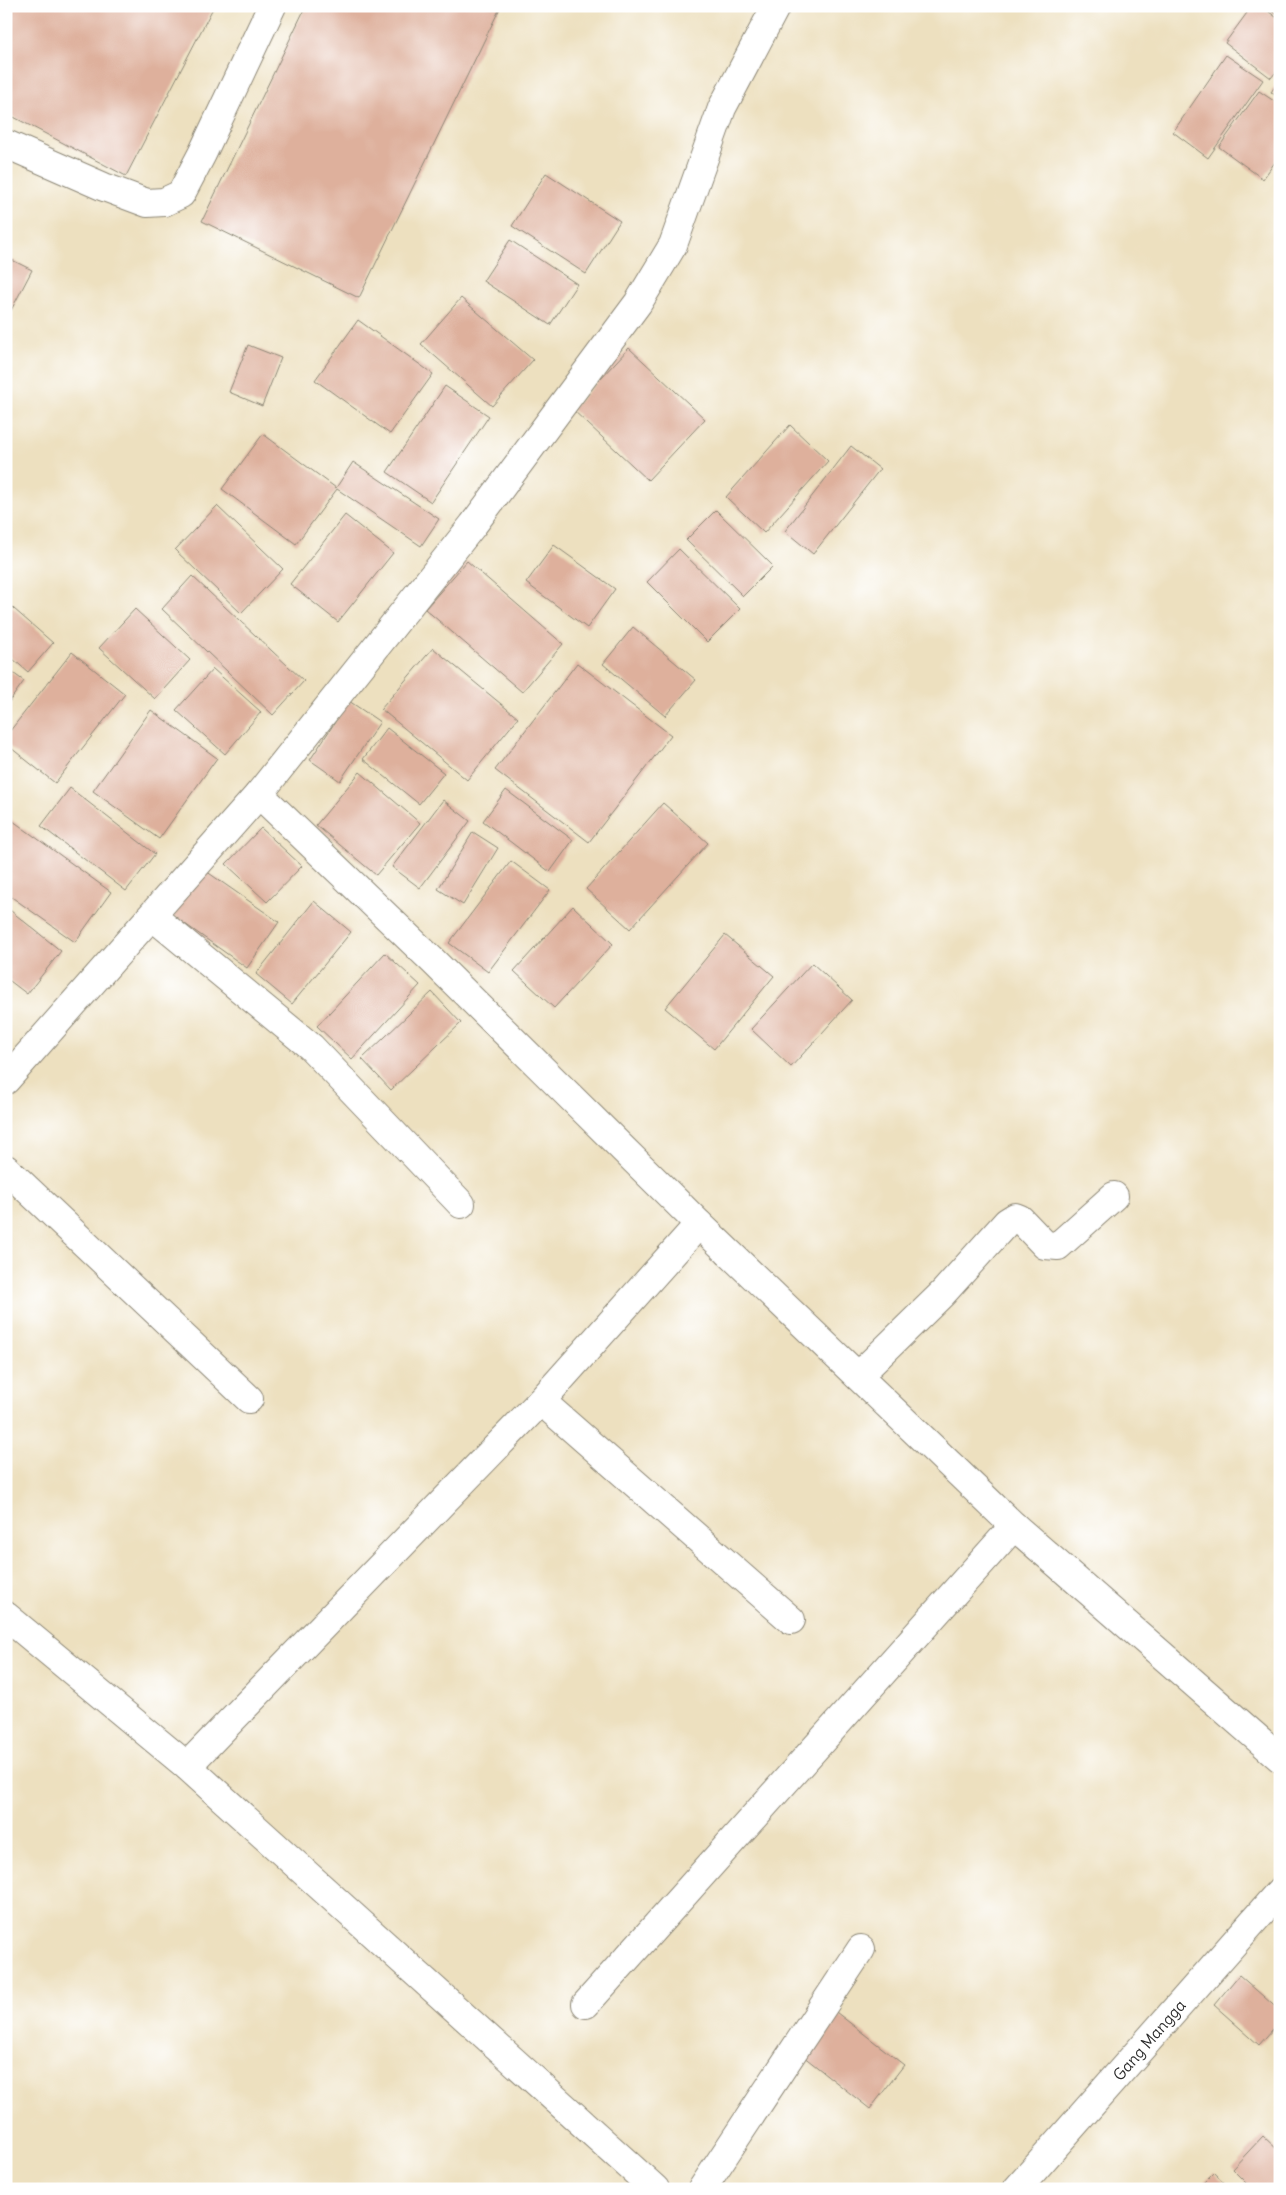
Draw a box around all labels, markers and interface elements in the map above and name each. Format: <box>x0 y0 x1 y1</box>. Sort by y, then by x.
street label: Gang Mangga <box>1108 1995 1190 2085</box>

